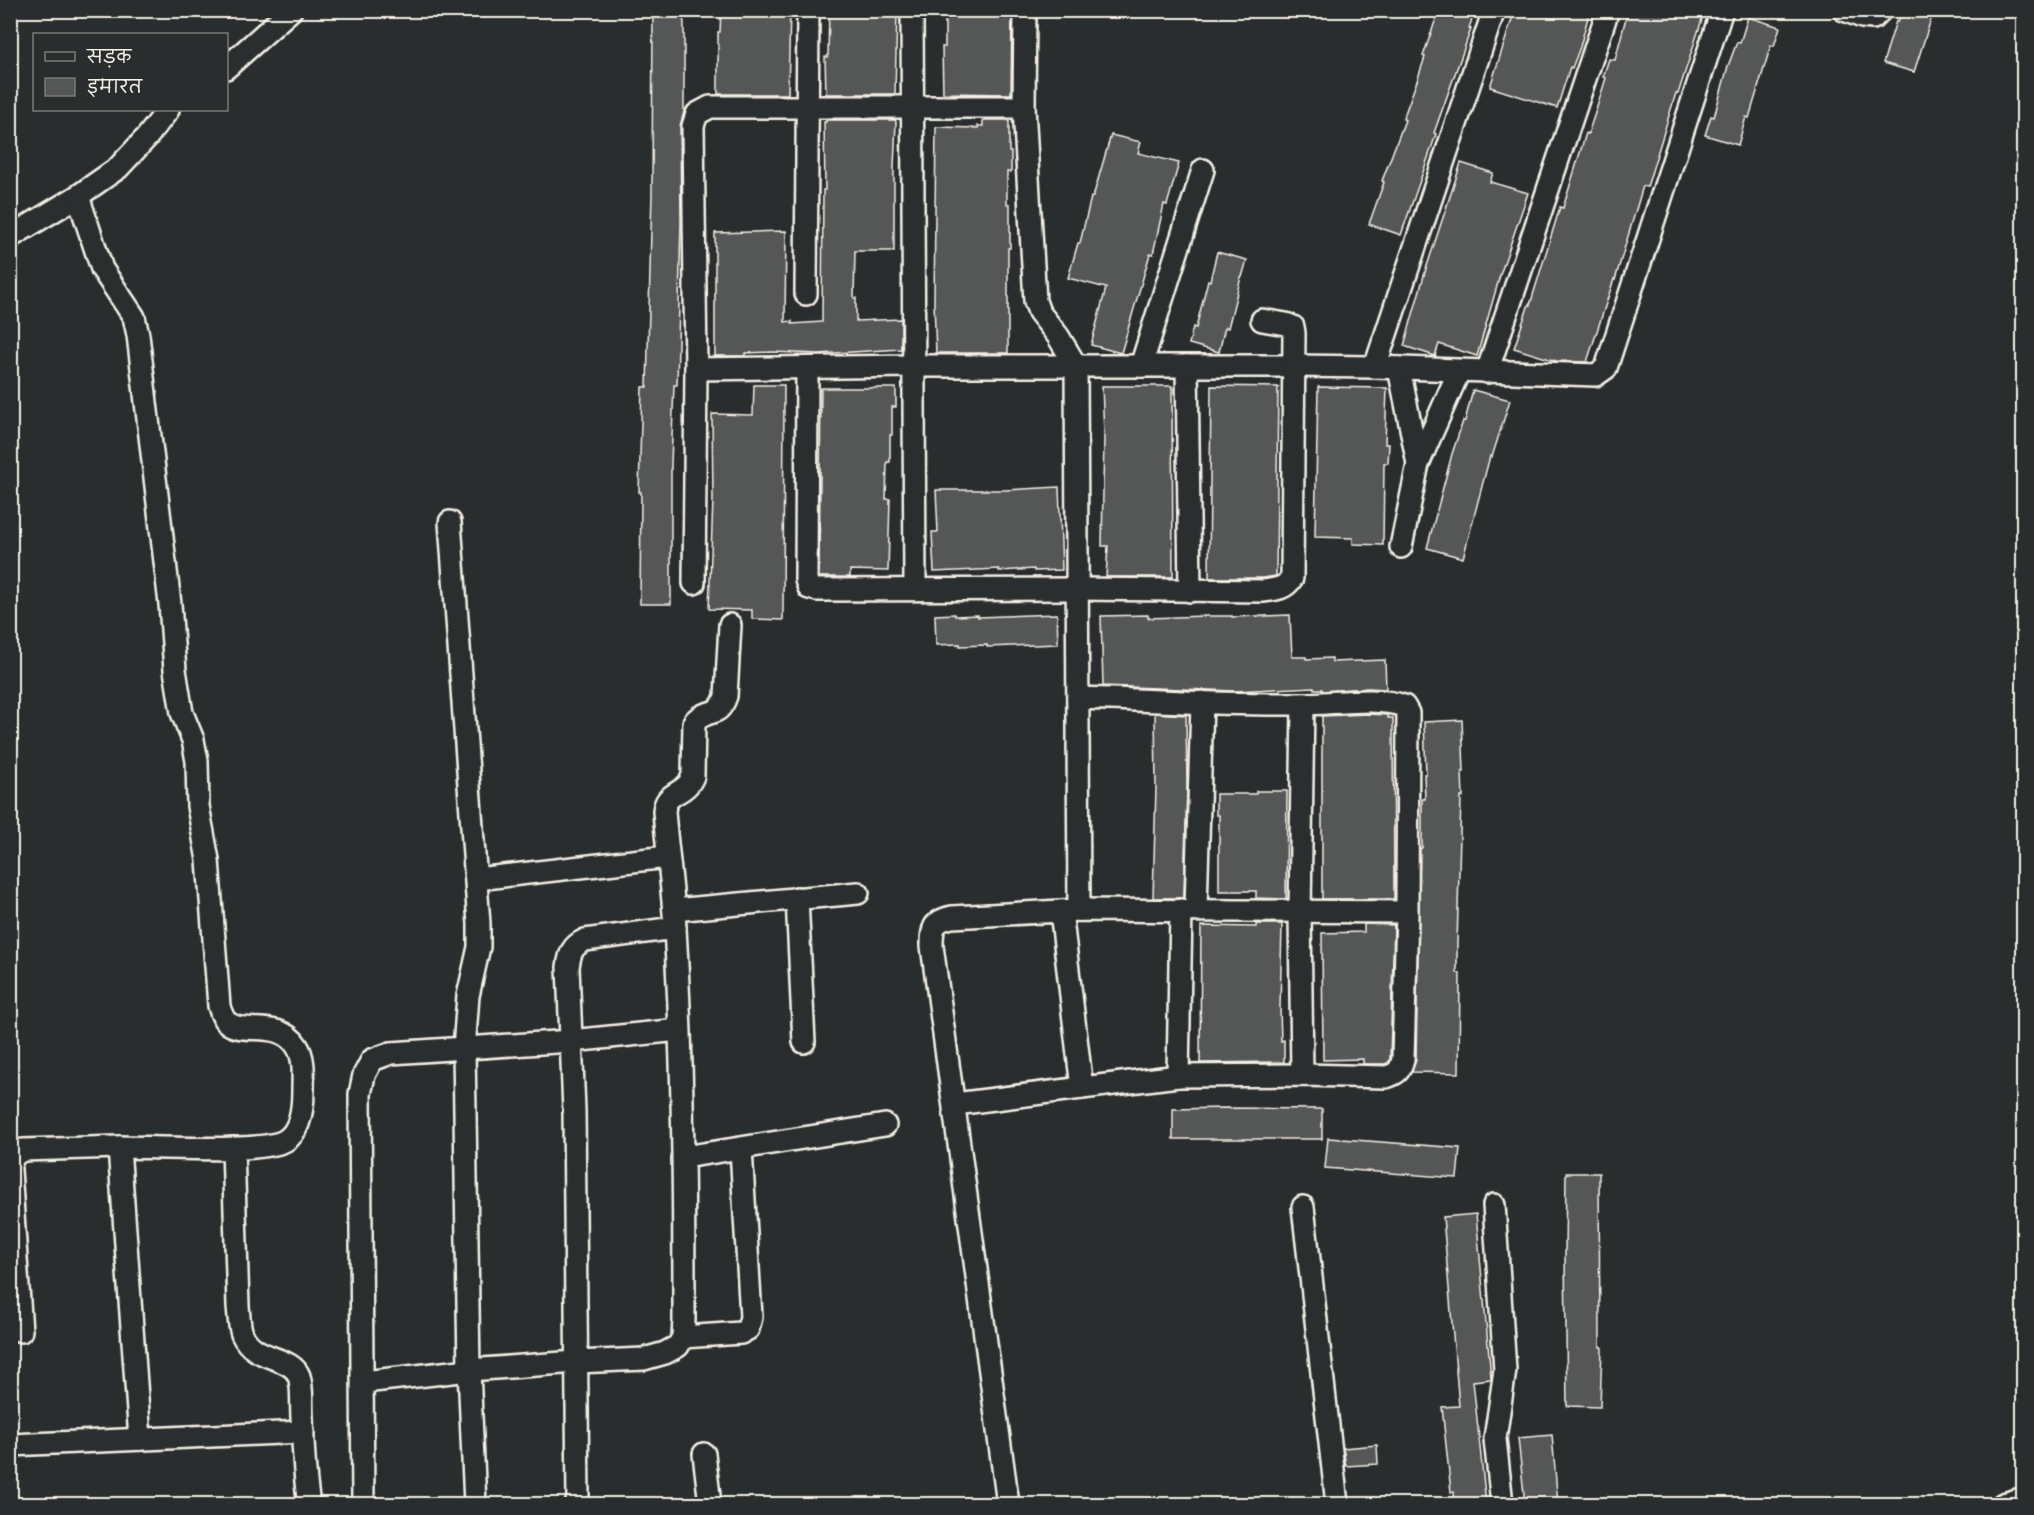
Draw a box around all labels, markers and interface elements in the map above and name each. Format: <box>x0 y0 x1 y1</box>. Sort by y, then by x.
legend <box>33 33 228 111</box>
text: सड़क <box>86 46 132 68</box>
text: इमारत <box>87 76 143 98</box>

